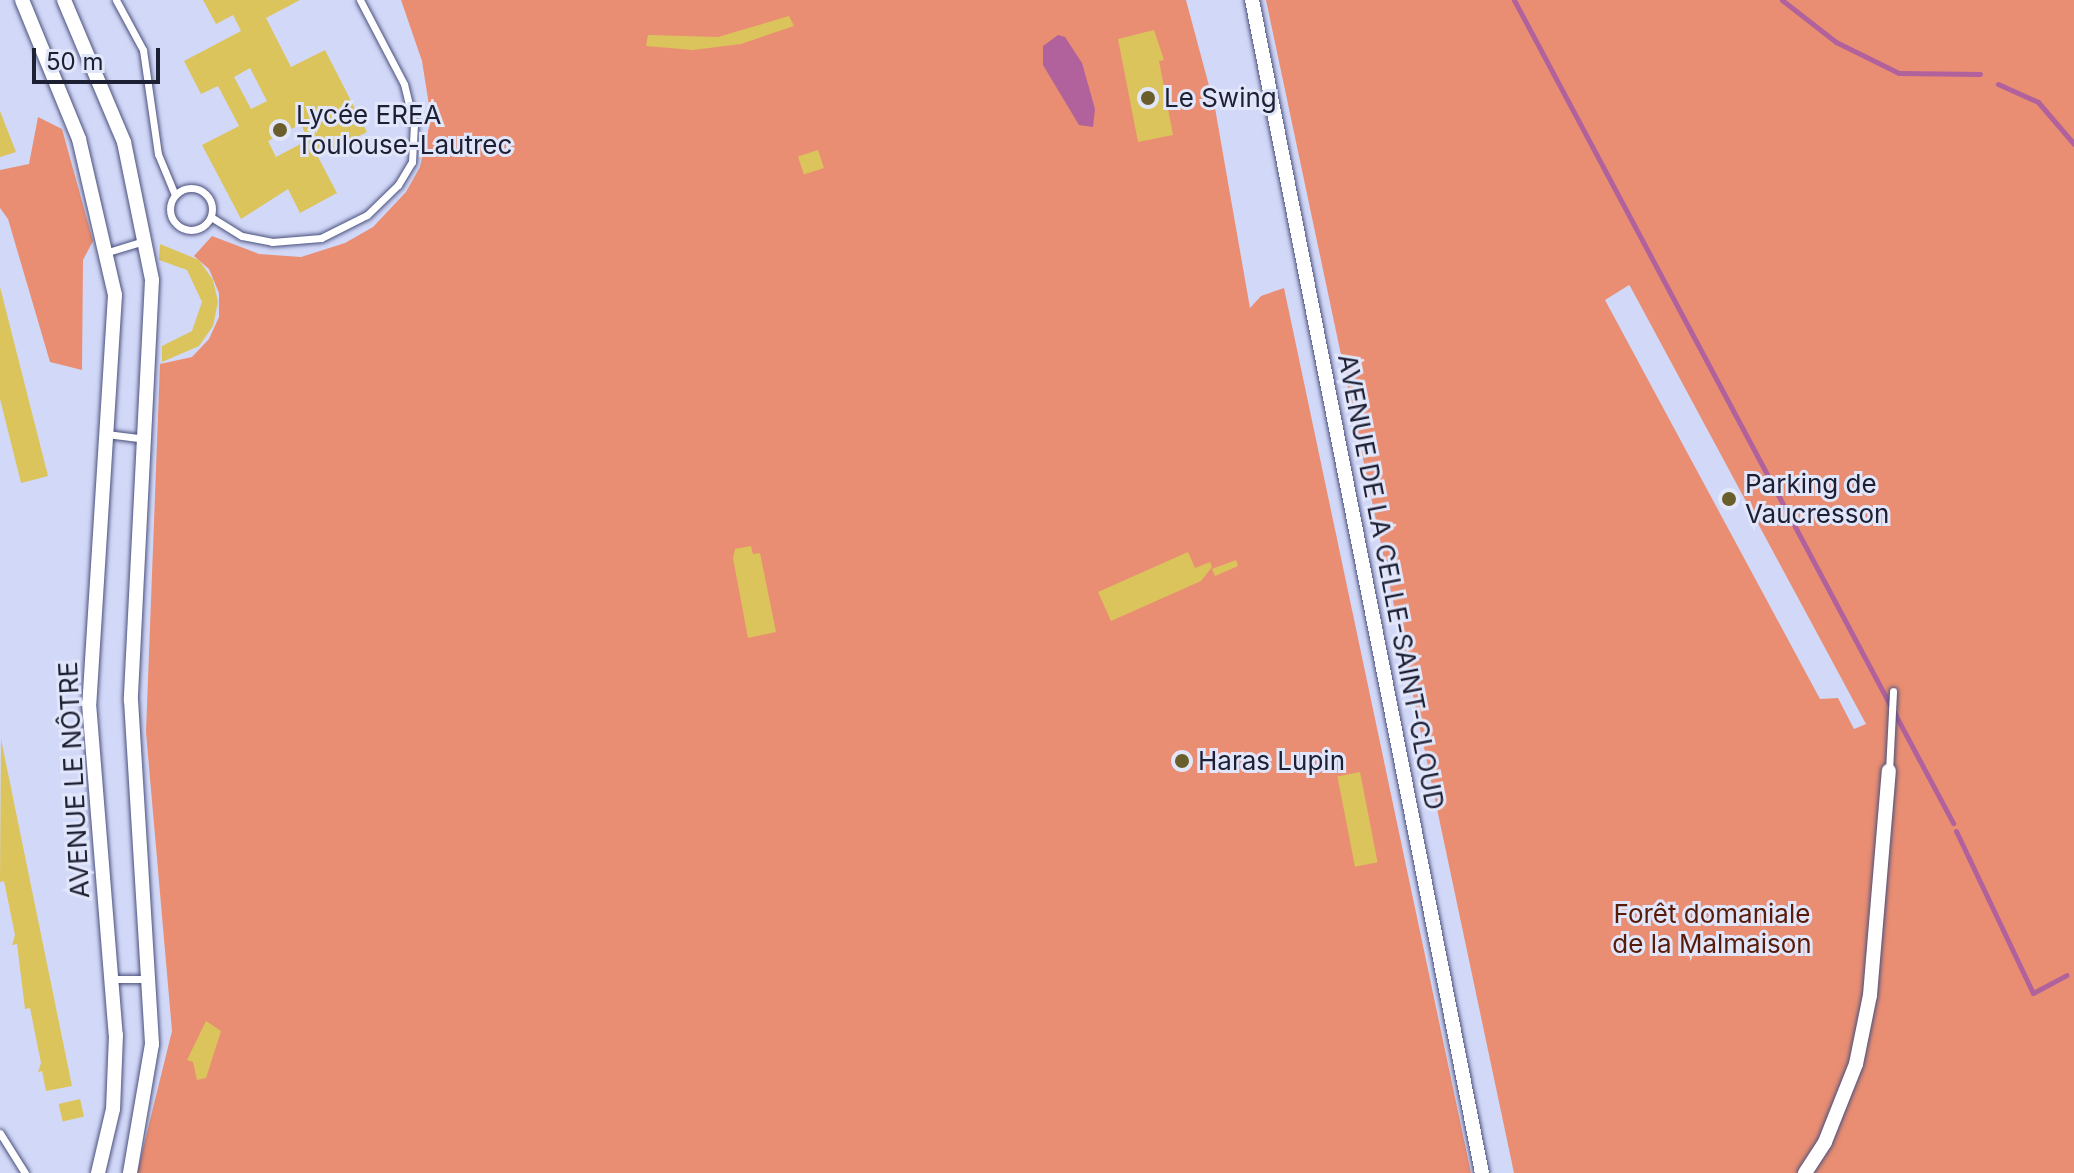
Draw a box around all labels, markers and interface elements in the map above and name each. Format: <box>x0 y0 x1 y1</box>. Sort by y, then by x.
scale bar <box>36 32 164 82</box>
text: 50 m <box>46 47 104 76</box>
place label: Le Swing <box>1164 82 1277 114</box>
marker: Le Swing <box>1139 89 1157 107</box>
place label: Lycée EREA Toulouse-Lautrec <box>296 99 512 160</box>
marker: Lycée EREA Toulouse-Lautrec <box>271 121 289 139</box>
street label: AVENUE DE LA CELLE-SAINT-CLOUD <box>1331 351 1451 813</box>
place label: Parking de Vaucresson <box>1745 468 1889 530</box>
marker: Parking de Vaucresson <box>1720 490 1738 508</box>
street label: AVENUE LE NÔTRE <box>52 661 96 899</box>
place label: Haras Lupin <box>1198 745 1345 777</box>
marker: Haras Lupin <box>1173 752 1191 770</box>
park label: Forêt domaniale de la Malmaison <box>1612 898 1812 960</box>

